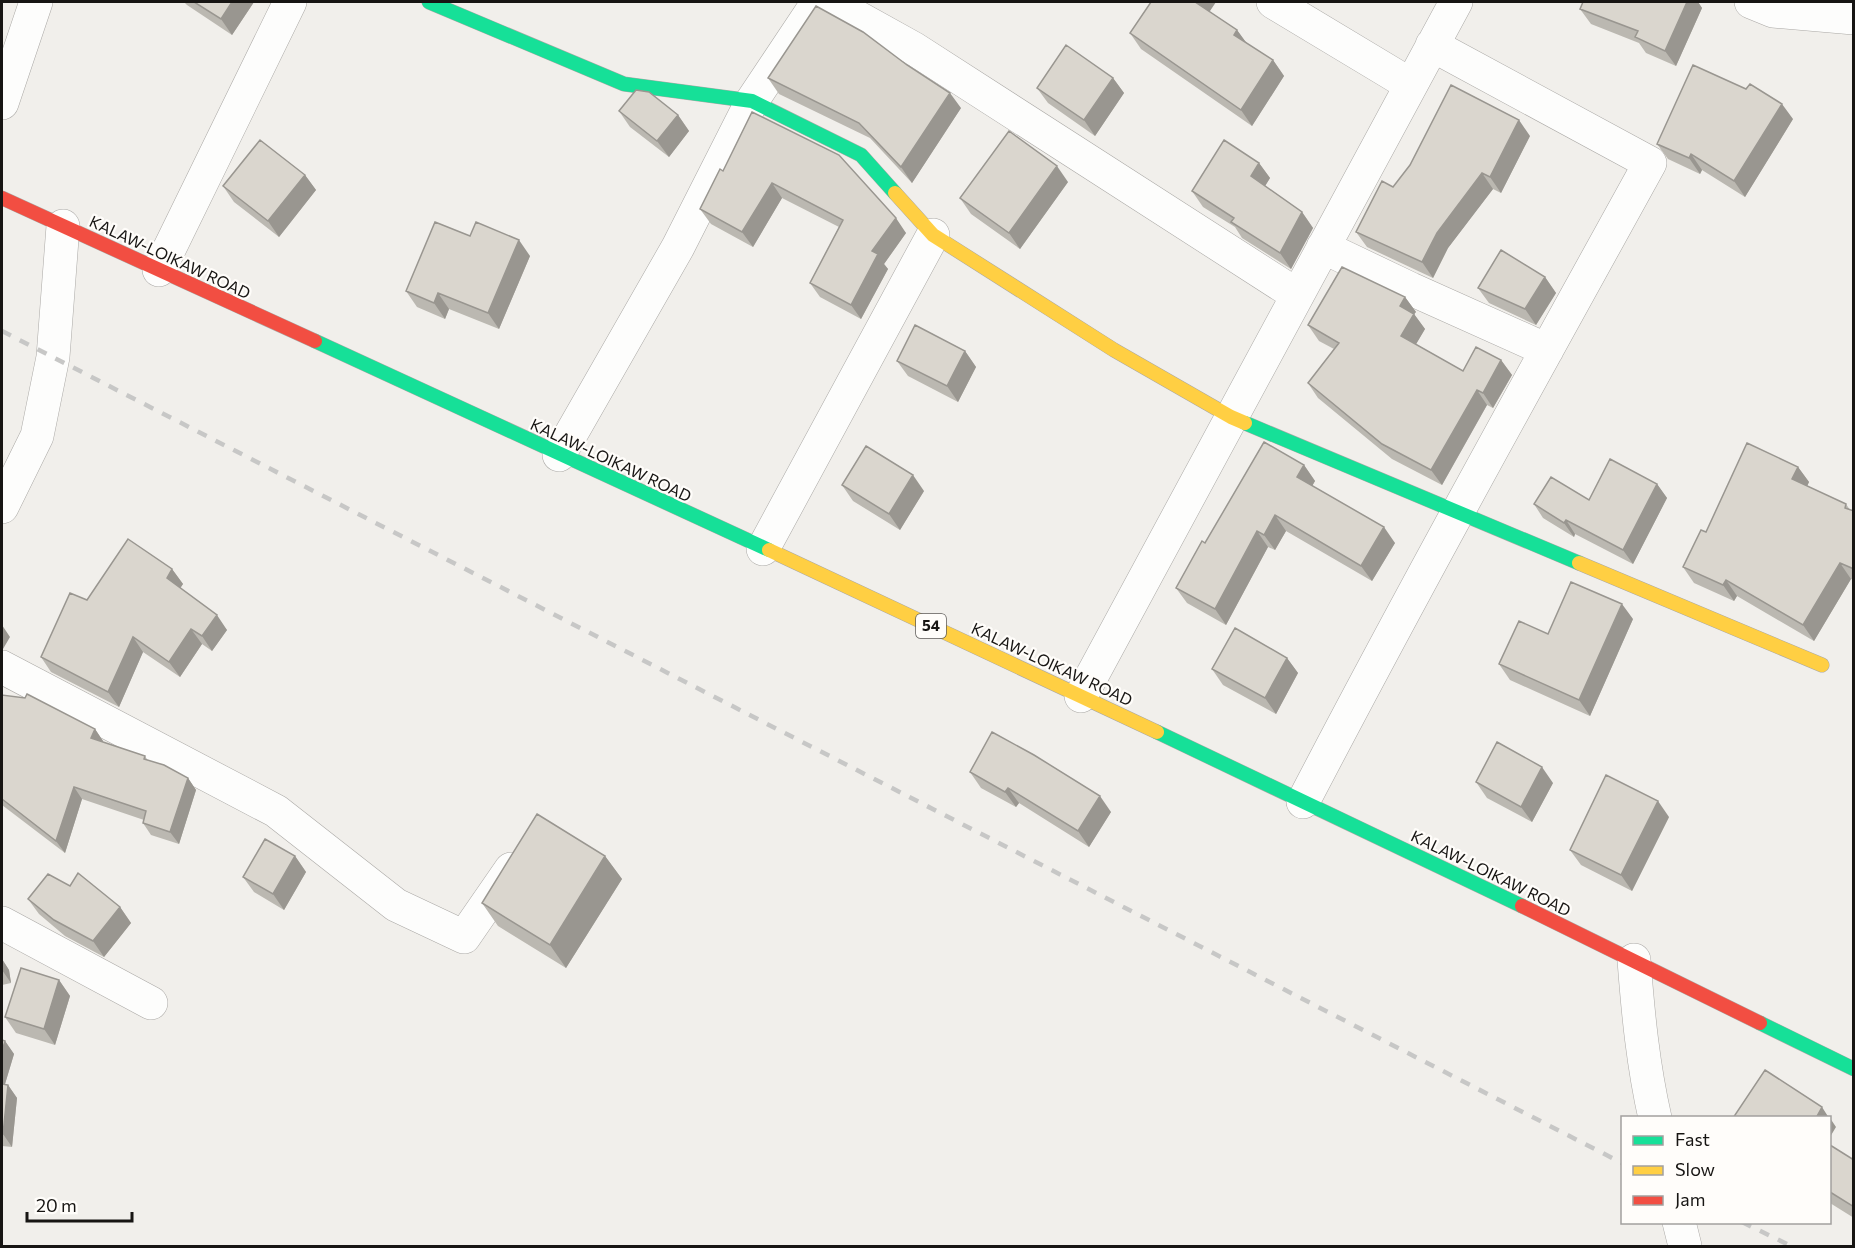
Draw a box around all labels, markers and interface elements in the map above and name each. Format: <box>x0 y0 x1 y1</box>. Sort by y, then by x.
street label: KALAW-LOIKAW ROAD <box>87 211 254 302</box>
street label: KALAW-LOIKAW ROAD <box>528 414 695 505</box>
road number: 54 <box>916 614 946 638</box>
street label: KALAW-LOIKAW ROAD <box>969 618 1136 709</box>
street label: KALAW-LOIKAW ROAD <box>1408 826 1574 920</box>
legend <box>1621 1116 1831 1224</box>
text: Fast <box>1675 1128 1710 1150</box>
text: Slow <box>1675 1158 1715 1180</box>
scale bar <box>27 1185 132 1223</box>
text: Jam <box>1675 1188 1705 1210</box>
text: 20 m <box>36 1194 77 1216</box>

